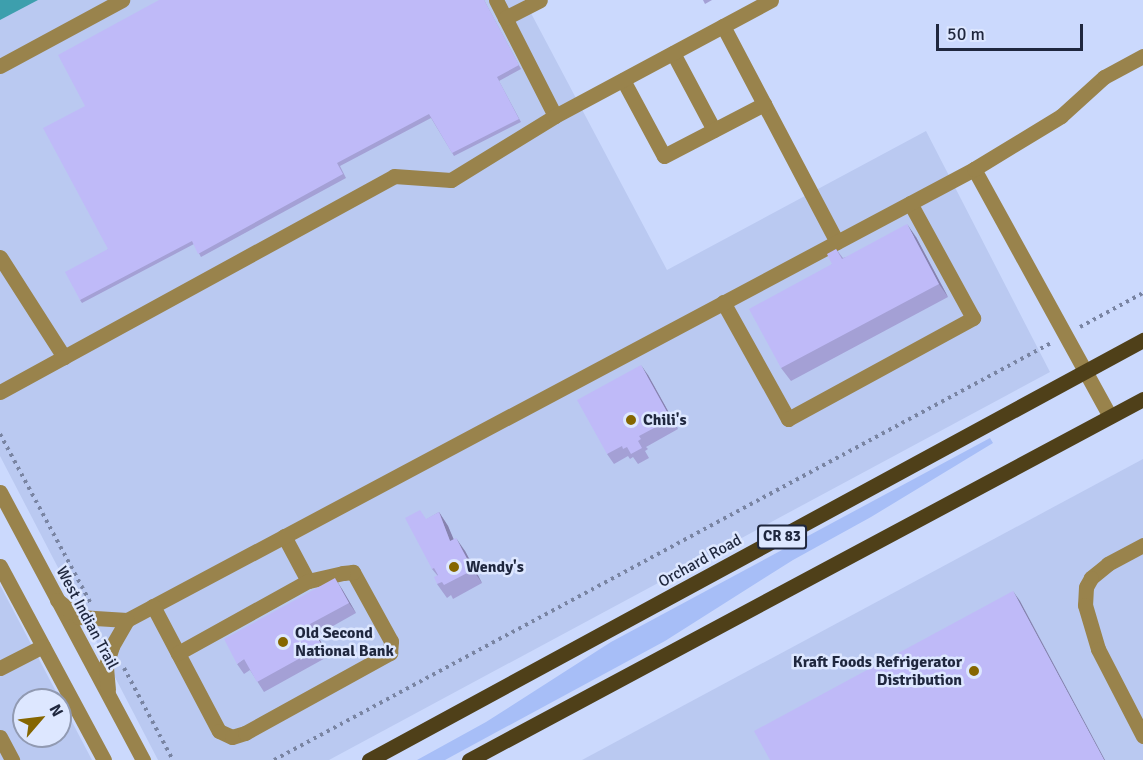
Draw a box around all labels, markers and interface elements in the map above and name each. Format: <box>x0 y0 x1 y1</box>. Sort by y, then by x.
scale bar <box>939 12 1086 50</box>
text: 50 m <box>947 23 985 45</box>
place label: Chili's <box>643 410 687 430</box>
marker: Chili's <box>624 413 638 427</box>
road number: CR 83 <box>756 525 808 549</box>
street label: Orchard Road <box>655 530 745 592</box>
place label: Wendy's <box>466 557 524 577</box>
marker: Wendy's <box>447 560 461 574</box>
street label: West Indian Trail <box>52 563 122 673</box>
place label: Old Second National Bank <box>295 623 394 661</box>
marker: Old Second National Bank <box>276 635 290 649</box>
place label: Kraft Foods Refrigerator Distribution <box>793 652 962 690</box>
marker: Kraft Foods Refrigerator Distribution <box>967 664 981 678</box>
north arrow <box>12 688 72 748</box>
text: N <box>45 701 68 720</box>

